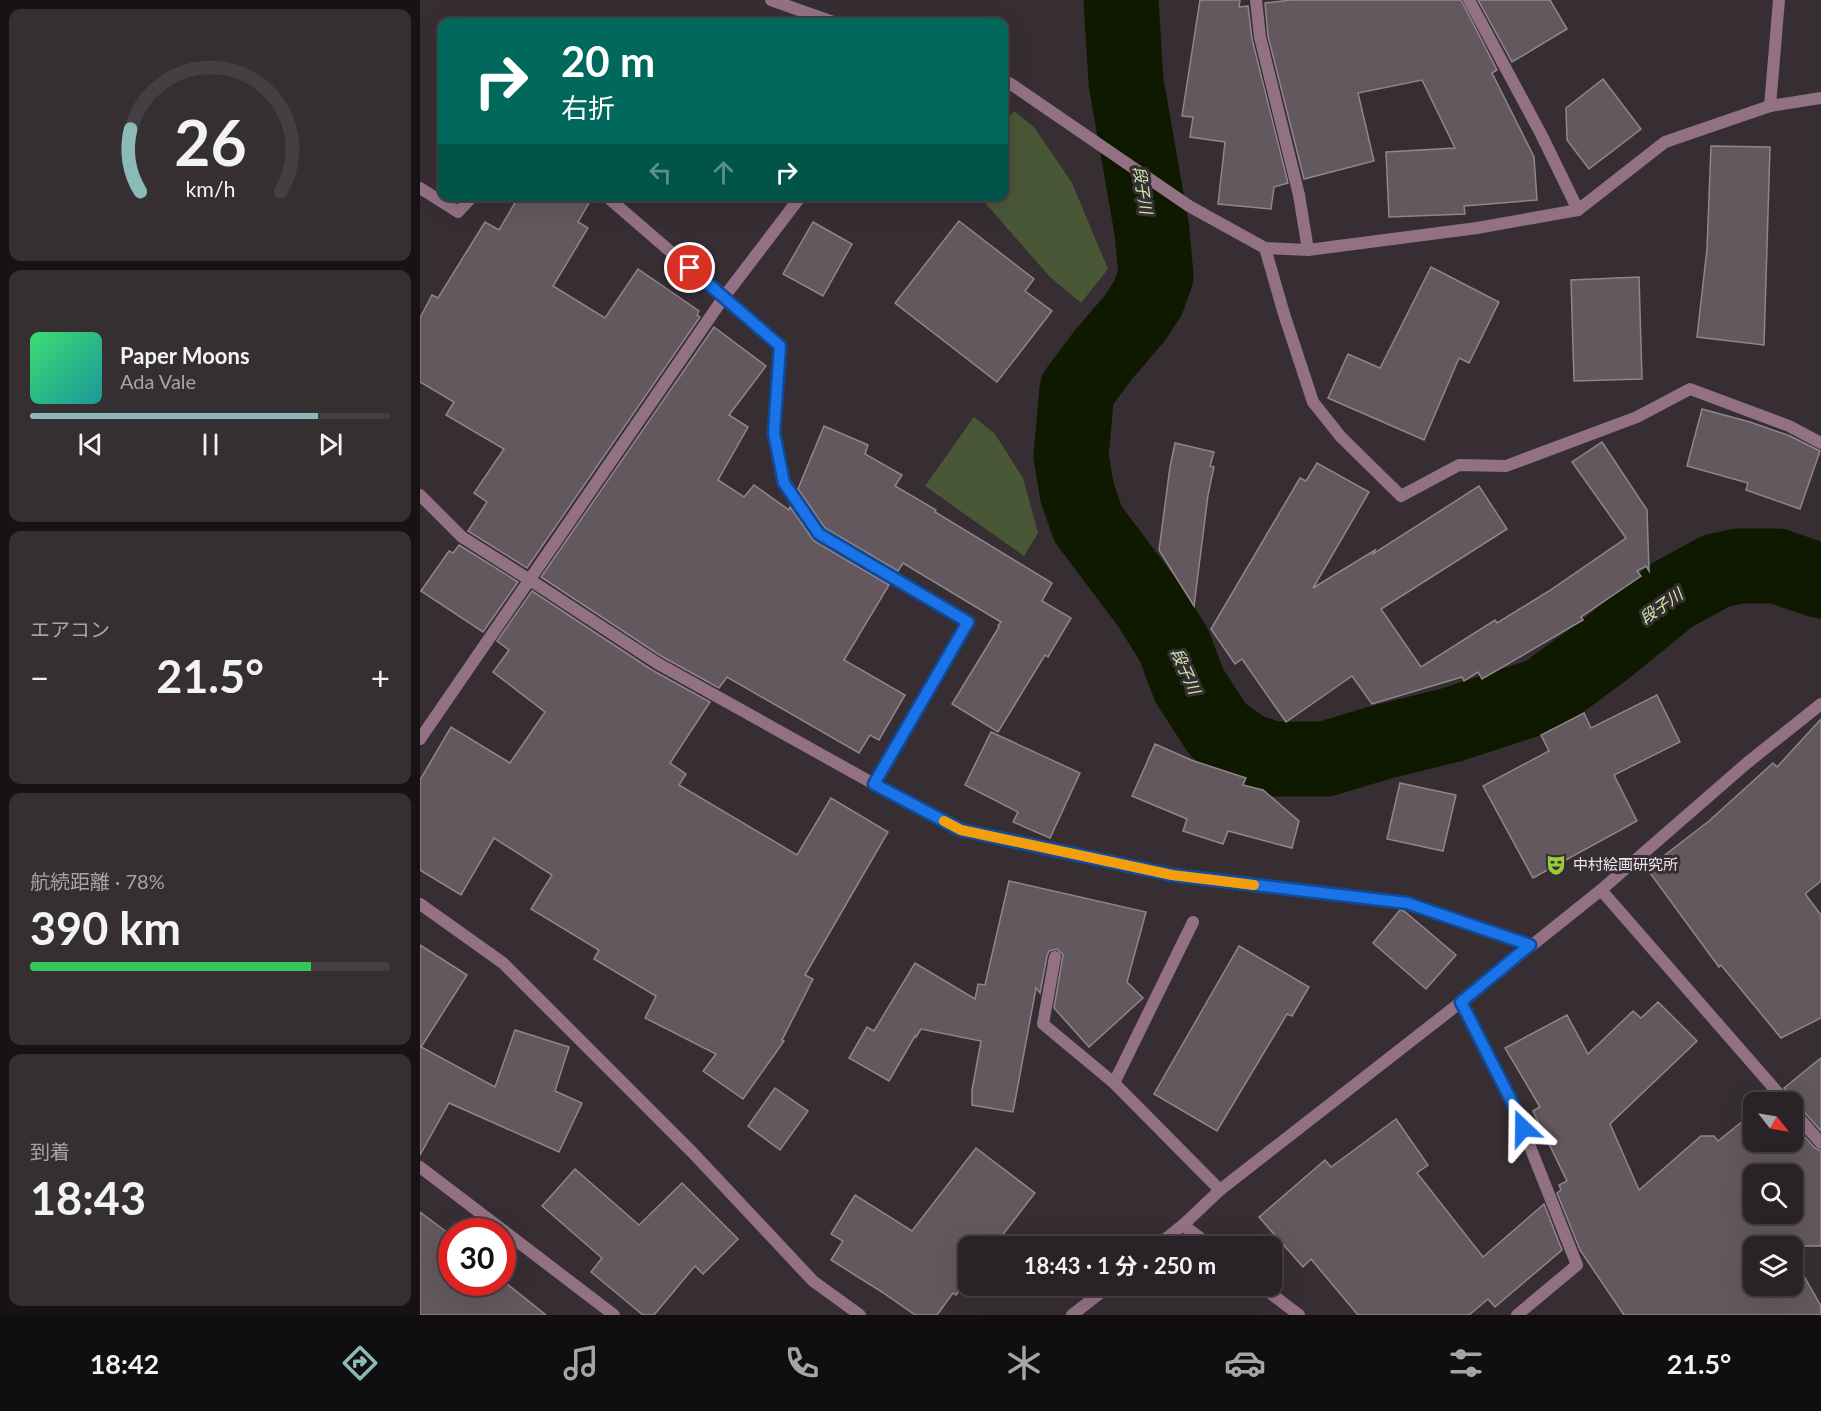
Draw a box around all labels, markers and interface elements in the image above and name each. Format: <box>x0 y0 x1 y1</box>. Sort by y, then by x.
text: 20 m <box>561 36 655 86</box>
icon: right <box>462 42 540 120</box>
text: 右折 <box>561 91 615 124</box>
text: 26 <box>174 104 246 179</box>
icon: left <box>644 156 677 189</box>
icon: ahead <box>707 156 740 189</box>
icon: right <box>770 156 803 189</box>
water label: 段子川 <box>1130 165 1157 217</box>
text: km/h <box>185 176 235 202</box>
pin <box>664 242 715 293</box>
icon: arrive <box>673 251 706 284</box>
text: Paper Moons <box>120 342 250 369</box>
text: Ada Vale <box>120 369 196 393</box>
icon: previous <box>74 428 107 461</box>
icon: pause <box>194 428 227 461</box>
icon: next <box>314 428 347 461</box>
water label: 段子川 <box>1636 583 1687 627</box>
text: エアコン <box>30 617 110 641</box>
water label: 段子川 <box>1168 645 1206 698</box>
text: 21.5° <box>156 649 264 703</box>
text: − <box>30 657 49 697</box>
text: + <box>371 657 390 697</box>
theatre icon: 中村絵画研究所 <box>1544 853 1568 877</box>
place label: 中村絵画研究所 <box>1573 855 1678 873</box>
text: 航続距離 · 78% <box>30 869 165 893</box>
text: 390 km <box>30 901 181 955</box>
north arrow <box>1743 1092 1803 1152</box>
map controls <box>1743 1092 1803 1296</box>
position arrow <box>1491 1096 1555 1160</box>
text: 到着 <box>30 1139 70 1163</box>
button: search <box>1743 1164 1803 1224</box>
text: 18:43 <box>30 1171 146 1225</box>
speed limit sign: 30 <box>438 1218 516 1296</box>
button: layers <box>1743 1236 1803 1296</box>
text: 18:43 · 1 分 · 250 m <box>1024 1252 1216 1279</box>
icon: directions <box>339 1342 381 1384</box>
icon: music <box>560 1342 602 1384</box>
icon: phone <box>781 1342 823 1384</box>
icon: climate <box>1003 1342 1045 1384</box>
icon: car <box>1224 1342 1266 1384</box>
icon: filters <box>1445 1342 1487 1384</box>
text: 18:42 <box>90 1347 159 1380</box>
text: 21.5° <box>1667 1347 1731 1380</box>

